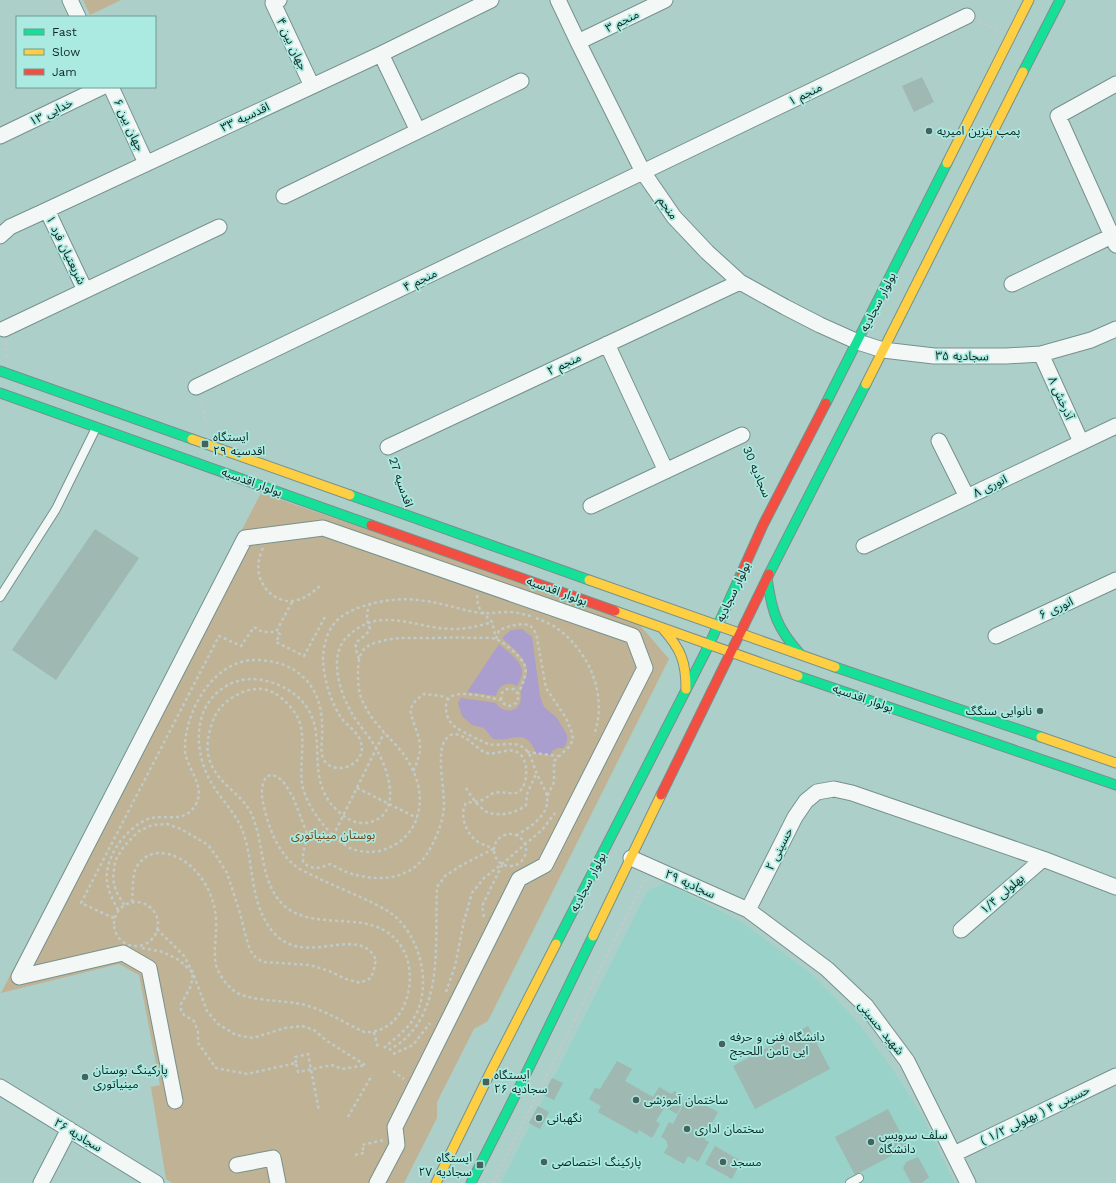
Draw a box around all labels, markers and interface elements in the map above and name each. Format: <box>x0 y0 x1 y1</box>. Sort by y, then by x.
street label: منجم ۳ <box>603 7 642 37</box>
street label: جهان بین ۴ <box>274 15 310 73</box>
legend <box>16 16 156 88</box>
text: Fast <box>52 25 77 39</box>
text: Slow <box>52 45 80 59</box>
text: Jam <box>52 65 77 79</box>
street label: منجم ۱ <box>786 80 825 110</box>
street label: خدایی ۱۳ <box>27 96 75 129</box>
street label: جهان بین ۶ <box>111 96 147 154</box>
street label: اقدسیه ۳۳ <box>218 100 272 134</box>
place label: پمپ بنزین امیریه <box>937 124 1020 139</box>
marker: پمپ بنزین امیریه <box>924 126 934 136</box>
street label: منجم <box>653 194 681 223</box>
street label: شریعتیان فرد ۱ <box>43 213 89 287</box>
street label: منجم ۴ <box>401 266 440 296</box>
street label: بولوار سجادیه <box>857 270 899 334</box>
street label: سجادیه ۳۵ <box>935 349 989 364</box>
street label: منجم ۲ <box>545 350 584 380</box>
street label: آذرخش ۸ <box>1045 374 1077 422</box>
place label: ایستگاه اقدسیه ۲۹ <box>213 430 265 458</box>
marker: ایستگاه اقدسیه ۲۹ <box>200 439 210 449</box>
street label: سجادیه 30 <box>740 444 774 500</box>
street label: اقدسیه 27 <box>386 455 416 509</box>
street label: بولوار اقدسیه <box>220 465 284 499</box>
street label: انوری ۸ <box>971 472 1009 500</box>
street label: بولوار سجادیه <box>713 560 753 624</box>
street label: بولوار اقدسیه <box>525 574 589 608</box>
street label: انوری ۶ <box>1037 594 1076 622</box>
street label: بولوار اقدسیه <box>831 681 895 715</box>
place label: نانوایی سنگگ <box>966 704 1032 718</box>
marker: نانوایی سنگگ <box>1035 706 1045 716</box>
street label: حسینی ۲ <box>762 825 796 873</box>
park label: بوستان مینیاتوری <box>291 828 375 842</box>
street label: بولوار سجادیه <box>567 850 609 914</box>
street label: سجادیه ۲۹ <box>663 867 717 901</box>
street label: بهلولی ۱/۴ <box>977 871 1027 917</box>
street label: شهید حسینی <box>855 998 907 1058</box>
place label: دانشگاه فنی و حرفه ایی ثامن اللحجج <box>730 1030 825 1060</box>
marker: دانشگاه فنی و حرفه ایی ثامن اللحجج <box>717 1039 727 1049</box>
place label: پارکینگ بوستان مینیاتوری <box>93 1063 168 1091</box>
place label: ایستگاه سجادیه ۲۶ <box>494 1068 548 1096</box>
marker: پارکینگ بوستان مینیاتوری <box>80 1072 90 1082</box>
marker: ایستگاه سجادیه ۲۶ <box>481 1077 491 1087</box>
street label: حسینی ۴ ( بهلولی ۱/۲ ) <box>978 1082 1092 1148</box>
place label: ساختمان آموزشی <box>644 1093 728 1107</box>
marker: ساختمان آموزشی <box>631 1095 641 1105</box>
place label: نگهبانی <box>547 1111 582 1125</box>
marker: نگهبانی <box>534 1113 544 1123</box>
street label: سجادیه ۲۶ <box>51 1115 105 1155</box>
place label: سختمان اداری <box>695 1122 764 1136</box>
marker: سختمان اداری <box>682 1124 692 1134</box>
place label: سلف سرویس دانشگاه <box>879 1128 948 1156</box>
marker: سلف سرویس دانشگاه <box>866 1137 876 1147</box>
place label: ایستگاه سجادیه ۲۷ <box>418 1151 472 1179</box>
place label: پارکینگ اختصاصی <box>552 1155 641 1170</box>
place label: مسجد <box>731 1155 762 1169</box>
marker: پارکینگ اختصاصی <box>539 1157 549 1167</box>
marker: مسجد <box>718 1157 728 1167</box>
marker: ایستگاه سجادیه ۲۷ <box>475 1160 485 1170</box>

